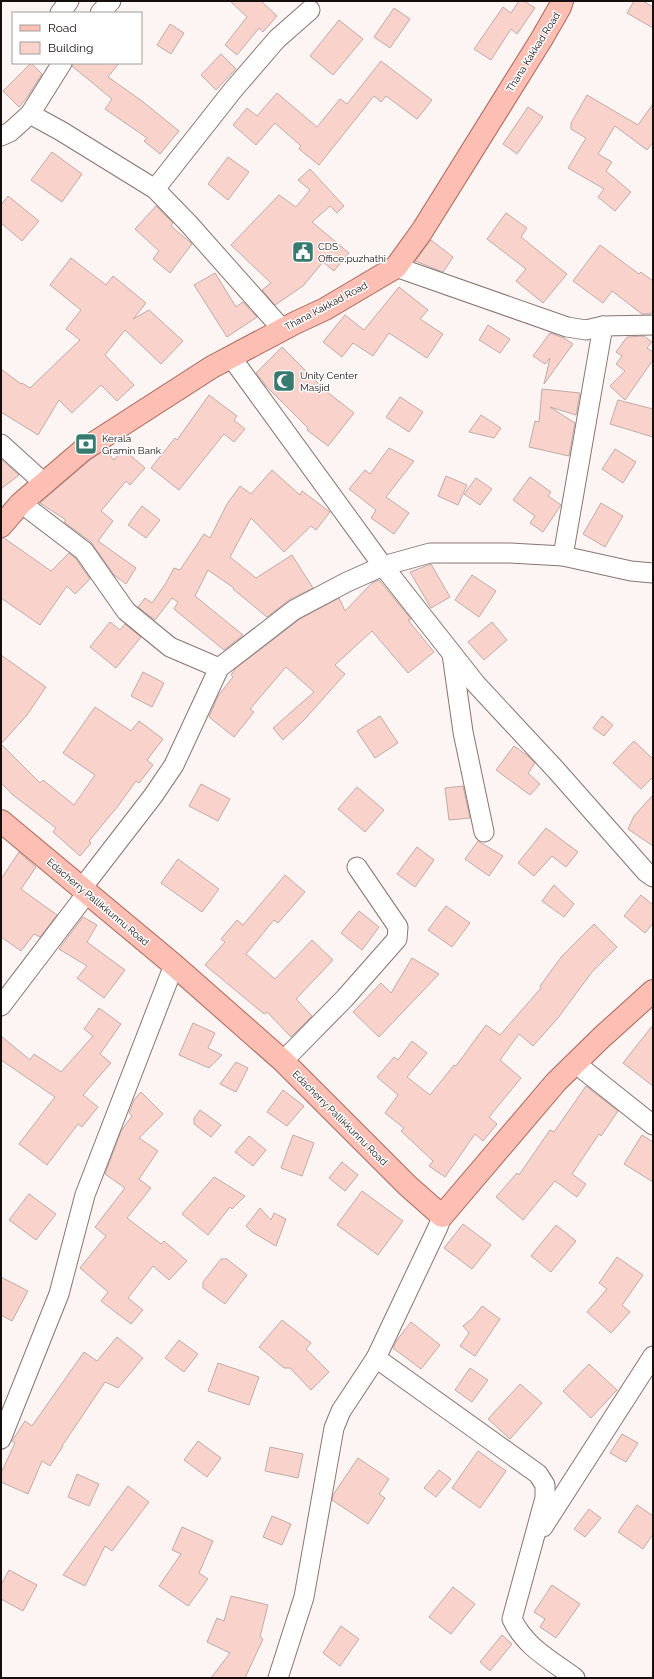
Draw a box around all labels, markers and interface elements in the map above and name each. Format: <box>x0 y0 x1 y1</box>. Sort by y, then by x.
street label: Thana Kakkad Road <box>504 10 562 94</box>
legend <box>12 12 142 64</box>
text: Road <box>48 21 77 35</box>
text: Building <box>48 41 94 55</box>
public building icon: CDS Office,puzhathi <box>290 239 316 265</box>
place label: CDS Office,puzhathi <box>318 241 386 264</box>
street label: Thana Kakkad Road <box>283 280 369 332</box>
mosque icon: Unity Center Masjid <box>271 368 297 394</box>
place label: Unity Center Masjid <box>300 370 358 393</box>
bank icon: Kerala Gramin Bank <box>73 431 99 457</box>
place label: Kerala Gramin Bank <box>102 433 162 456</box>
street label: Edacherry Pallikkunnu Road <box>45 856 151 948</box>
street label: Edacherry Pallikkunnu Road <box>290 1068 390 1168</box>

